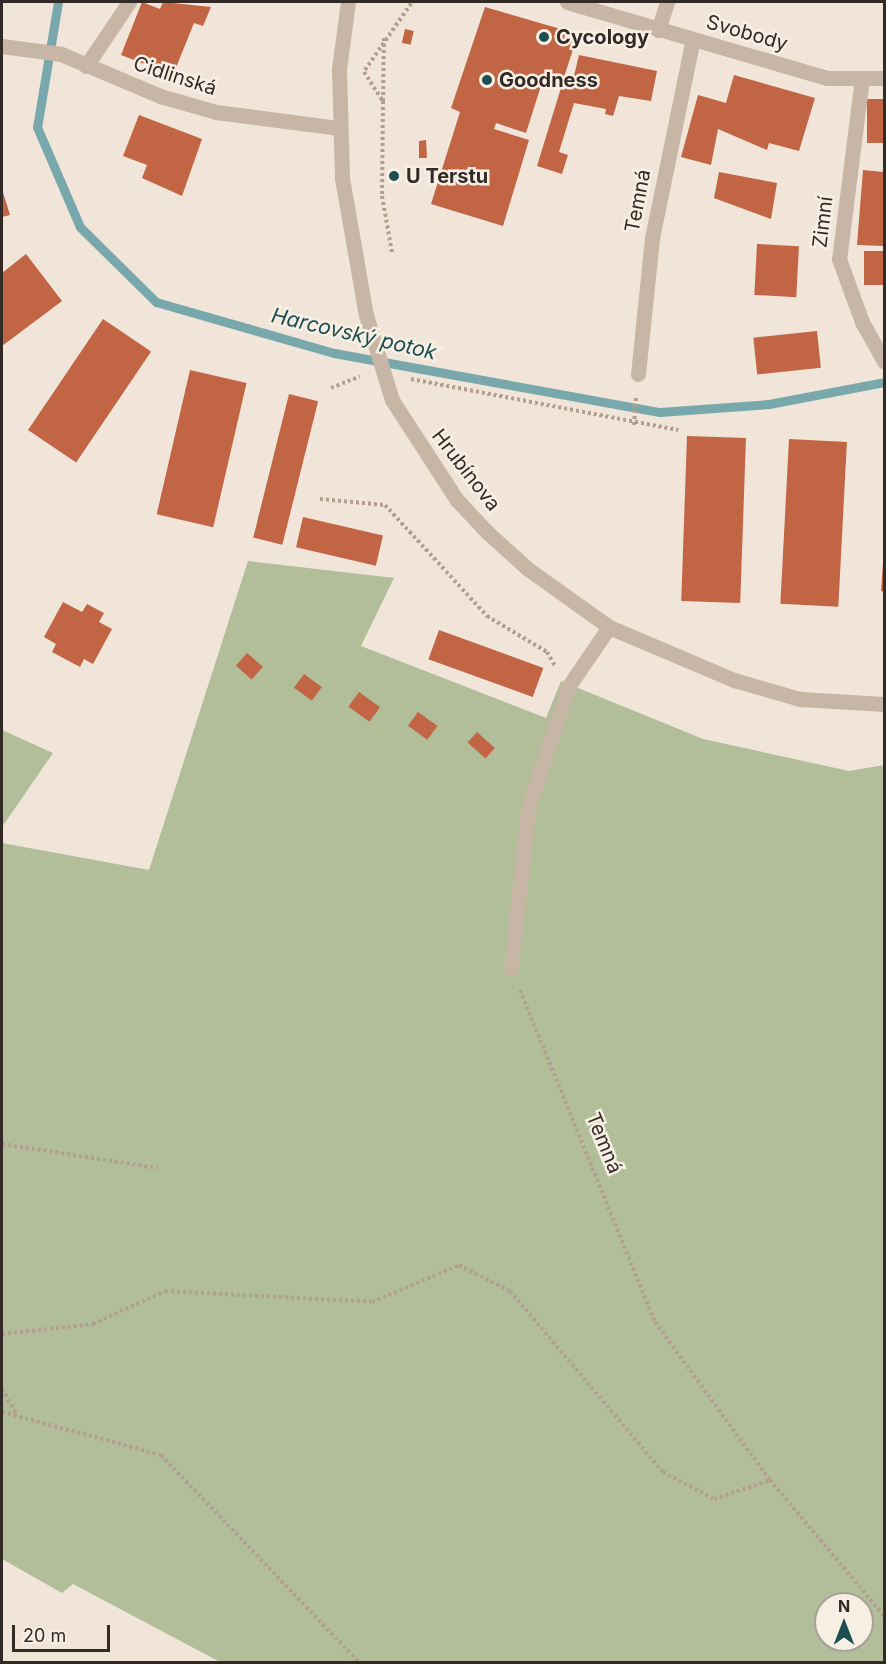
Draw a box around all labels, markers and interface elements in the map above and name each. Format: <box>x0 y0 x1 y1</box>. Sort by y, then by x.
street label: Svobody <box>704 10 790 56</box>
place label: Cycology <box>556 25 649 49</box>
marker: Cycology <box>537 30 551 44</box>
street label: Cidlinská <box>130 51 220 101</box>
place label: Goodness <box>499 68 598 92</box>
marker: Goodness <box>480 73 494 87</box>
place label: U Terstu <box>406 164 488 188</box>
street label: Temná <box>620 168 656 234</box>
marker: U Terstu <box>387 169 401 183</box>
street label: Zimní <box>808 195 838 249</box>
water label: Harcovský potok <box>269 303 439 365</box>
street label: Hrubínova <box>427 424 505 516</box>
street label: Temná <box>581 1109 627 1177</box>
north arrow <box>814 1592 874 1652</box>
text: N <box>838 1596 850 1616</box>
scale bar <box>15 1613 112 1651</box>
text: 20 m <box>23 1625 66 1646</box>

